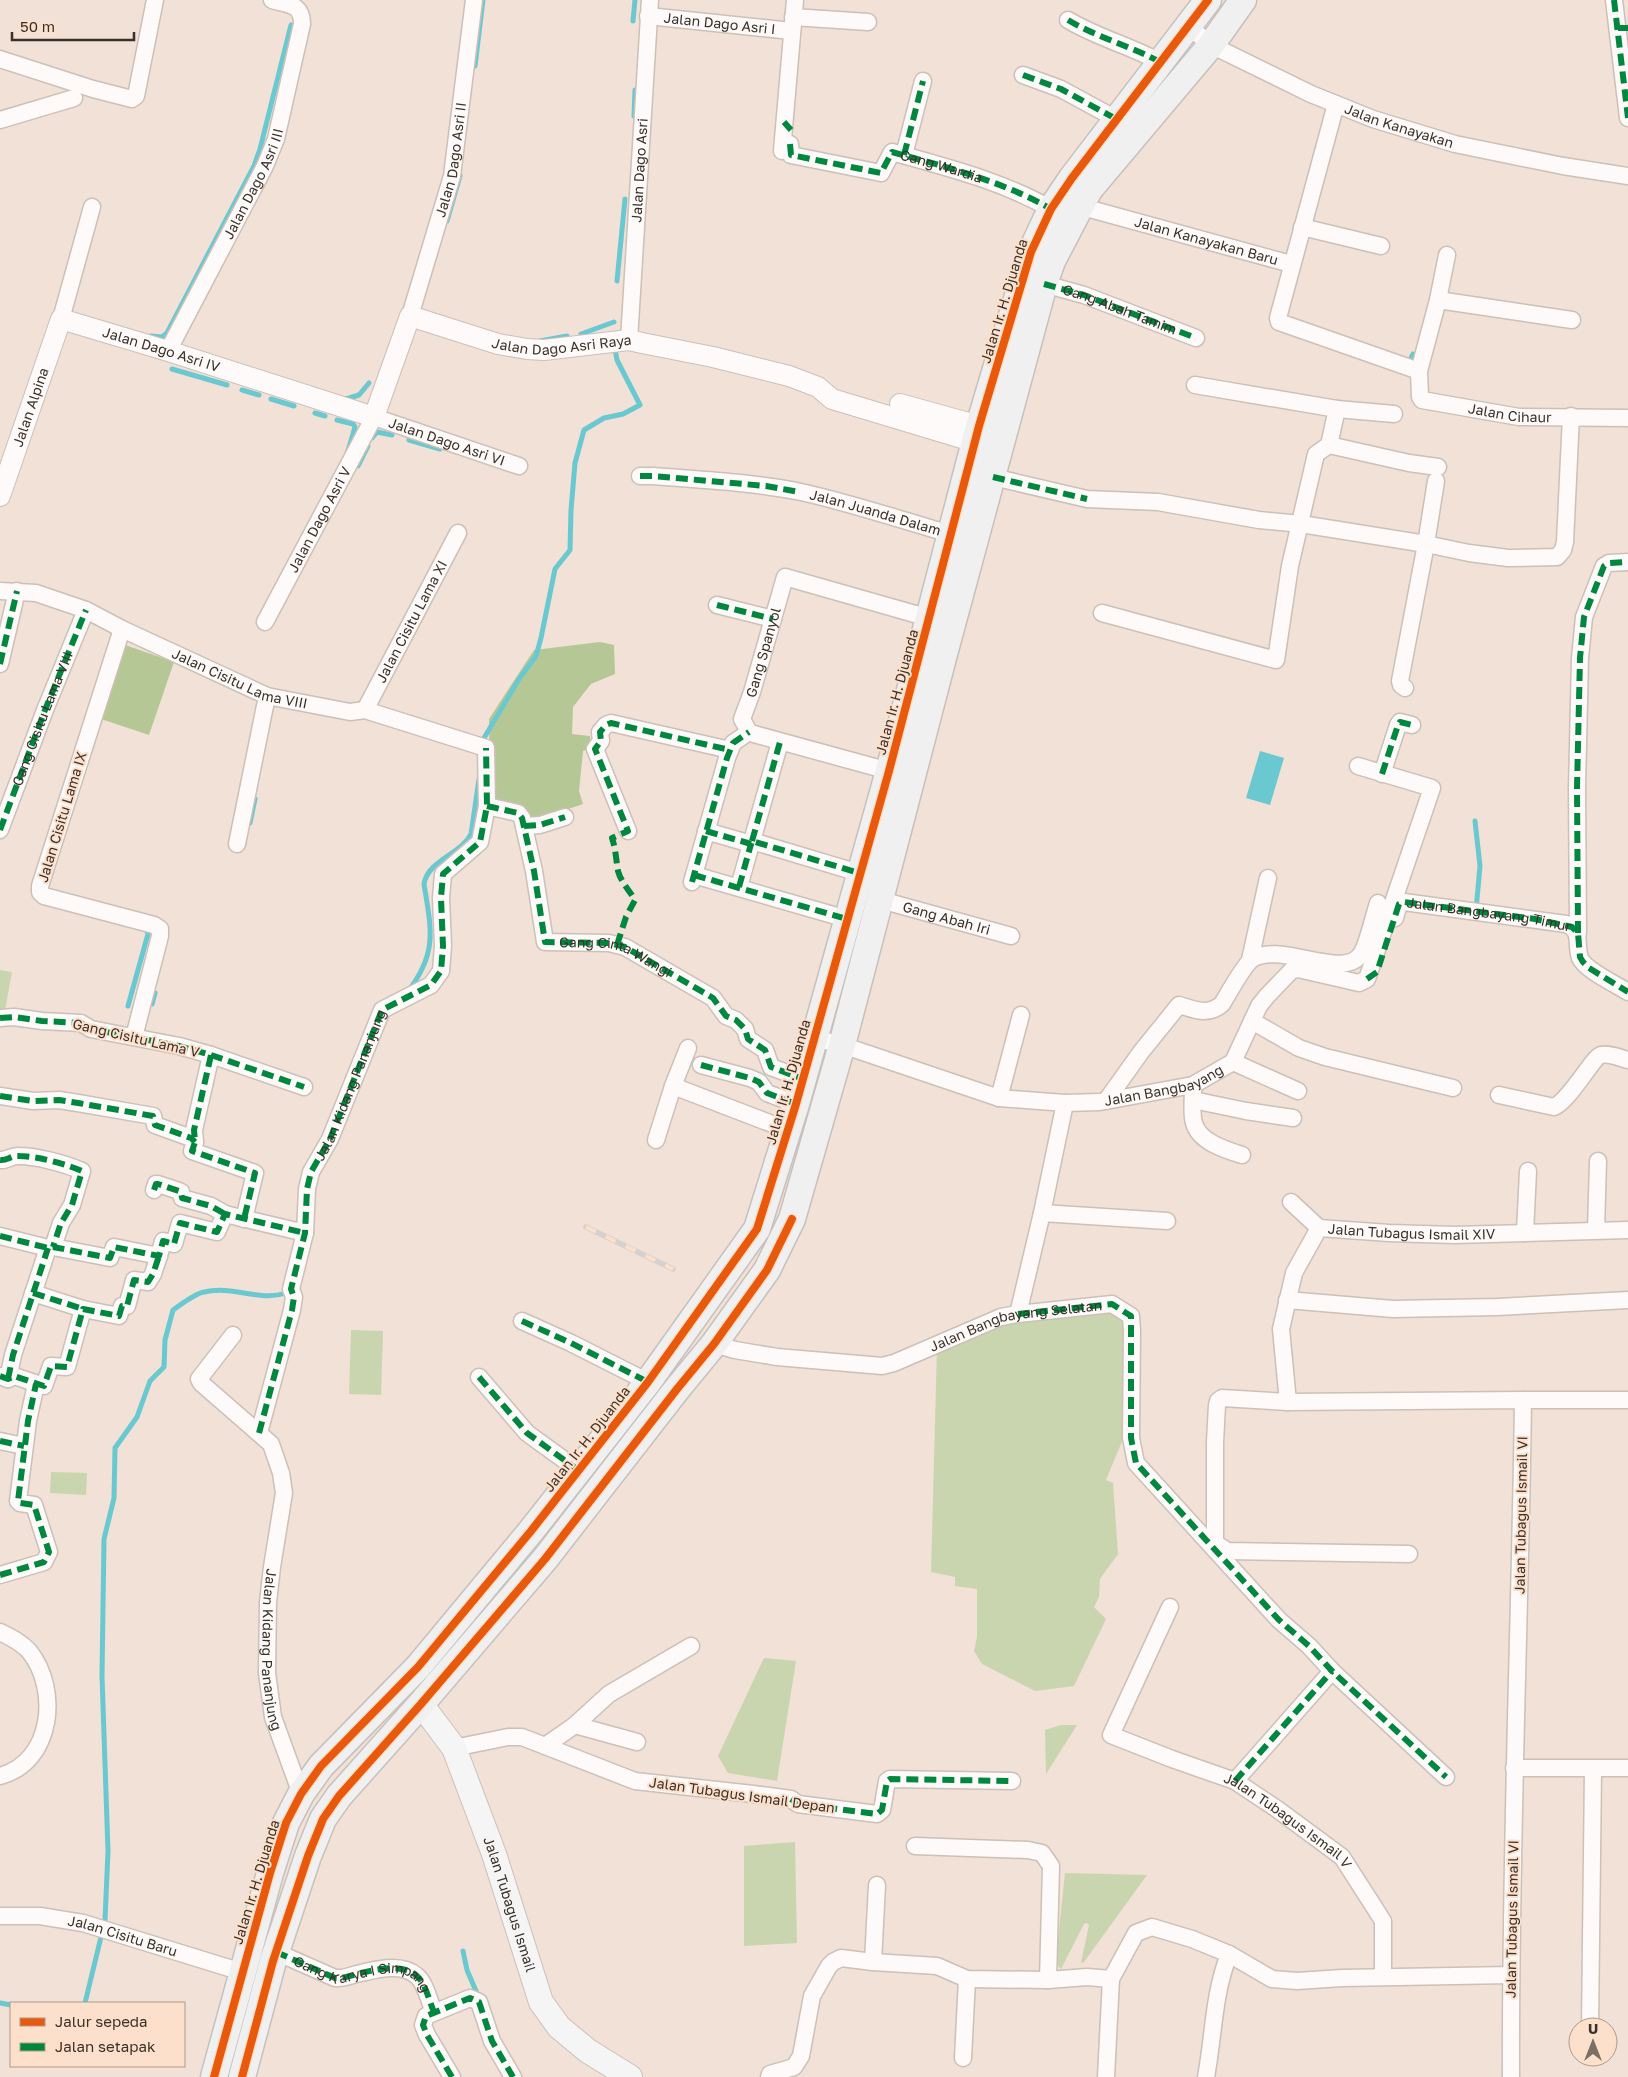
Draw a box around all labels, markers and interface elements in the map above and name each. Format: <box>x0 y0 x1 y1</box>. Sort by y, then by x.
street label: Jalan Dago Asri I <box>663 9 776 37</box>
scale bar <box>12 10 135 42</box>
text: 50 m <box>20 17 55 35</box>
street label: Jalan Kanayakan <box>1342 99 1456 151</box>
street label: Jalan Dago Asri II <box>431 101 469 219</box>
street label: Jalan Dago Asri <box>627 118 651 223</box>
street label: Jalan Dago Asri III <box>219 127 286 242</box>
street label: Gang Wardia <box>898 146 985 186</box>
street label: Jalan Kanayakan Baru <box>1133 213 1280 268</box>
street label: Jalan Ir. H. Djuanda <box>976 236 1031 365</box>
street label: Gang Abah Tamim <box>1061 281 1179 338</box>
street label: Jalan Dago Asri IV <box>101 323 223 375</box>
street label: Jalan Dago Asri Raya <box>490 331 632 358</box>
street label: Jalan Alpina <box>9 365 52 449</box>
street label: Jalan Cihaur <box>1467 399 1552 425</box>
street label: Jalan Dago Asri VI <box>387 414 507 469</box>
street label: Jalan Dago Asri V <box>284 463 354 575</box>
street label: Jalan Juanda Dalam <box>808 485 943 539</box>
street label: Jalan Cisitu Lama XI <box>372 557 450 685</box>
street label: Gang Spanyol <box>742 605 784 700</box>
street label: Jalan Ir. H. Djuanda <box>872 627 921 757</box>
street label: Jalan Cisitu Lama VIII <box>170 644 309 712</box>
street label: Gang Cisitu Lama VIII <box>8 649 76 788</box>
street label: Jalan Cisitu Lama IX <box>34 749 89 884</box>
street label: Jalan Bangbayang Timur <box>1406 893 1573 935</box>
street label: Gang Abah Iri <box>901 897 992 938</box>
street label: Gang Cinta Wangi <box>559 933 675 980</box>
street label: Jalan Kidang Pananjung <box>310 1007 389 1163</box>
street label: Gang Cisitu Lama V <box>71 1015 202 1061</box>
street label: Jalan Ir. H. Djuanda <box>762 1017 814 1146</box>
street label: Jalan Bangbayang <box>1103 1060 1226 1109</box>
street label: Jalan Tubagus Ismail XIV <box>1327 1220 1496 1243</box>
street label: Jalan Bangbayang Selatan <box>927 1296 1103 1355</box>
street label: Jalan Ir. H. Djuanda <box>540 1382 633 1495</box>
street label: Jalan Tubagus Ismail VI <box>1511 1436 1530 1594</box>
street label: Jalan Kidang Pananjung <box>259 1568 286 1733</box>
street label: Jalan Tubagus Ismail V <box>1222 1769 1356 1872</box>
street label: Jalan Tubagus Ismail Depan <box>648 1773 836 1816</box>
street label: Jalan Ir. H. Djuanda <box>228 1817 283 1946</box>
street label: Jalan Tubagus Ismail <box>480 1834 540 1974</box>
street label: Jalan Tubagus Ismail VI <box>1502 1840 1521 1998</box>
street label: Jalan Cisitu Baru <box>67 1912 180 1960</box>
street label: Gang Karya I Simpang <box>291 1952 435 1995</box>
legend <box>10 2002 185 2067</box>
text: Jalur sepeda <box>55 2012 148 2030</box>
north arrow <box>1568 2017 1618 2067</box>
text: U <box>1588 2020 1598 2037</box>
text: Jalan setapak <box>55 2037 156 2055</box>

